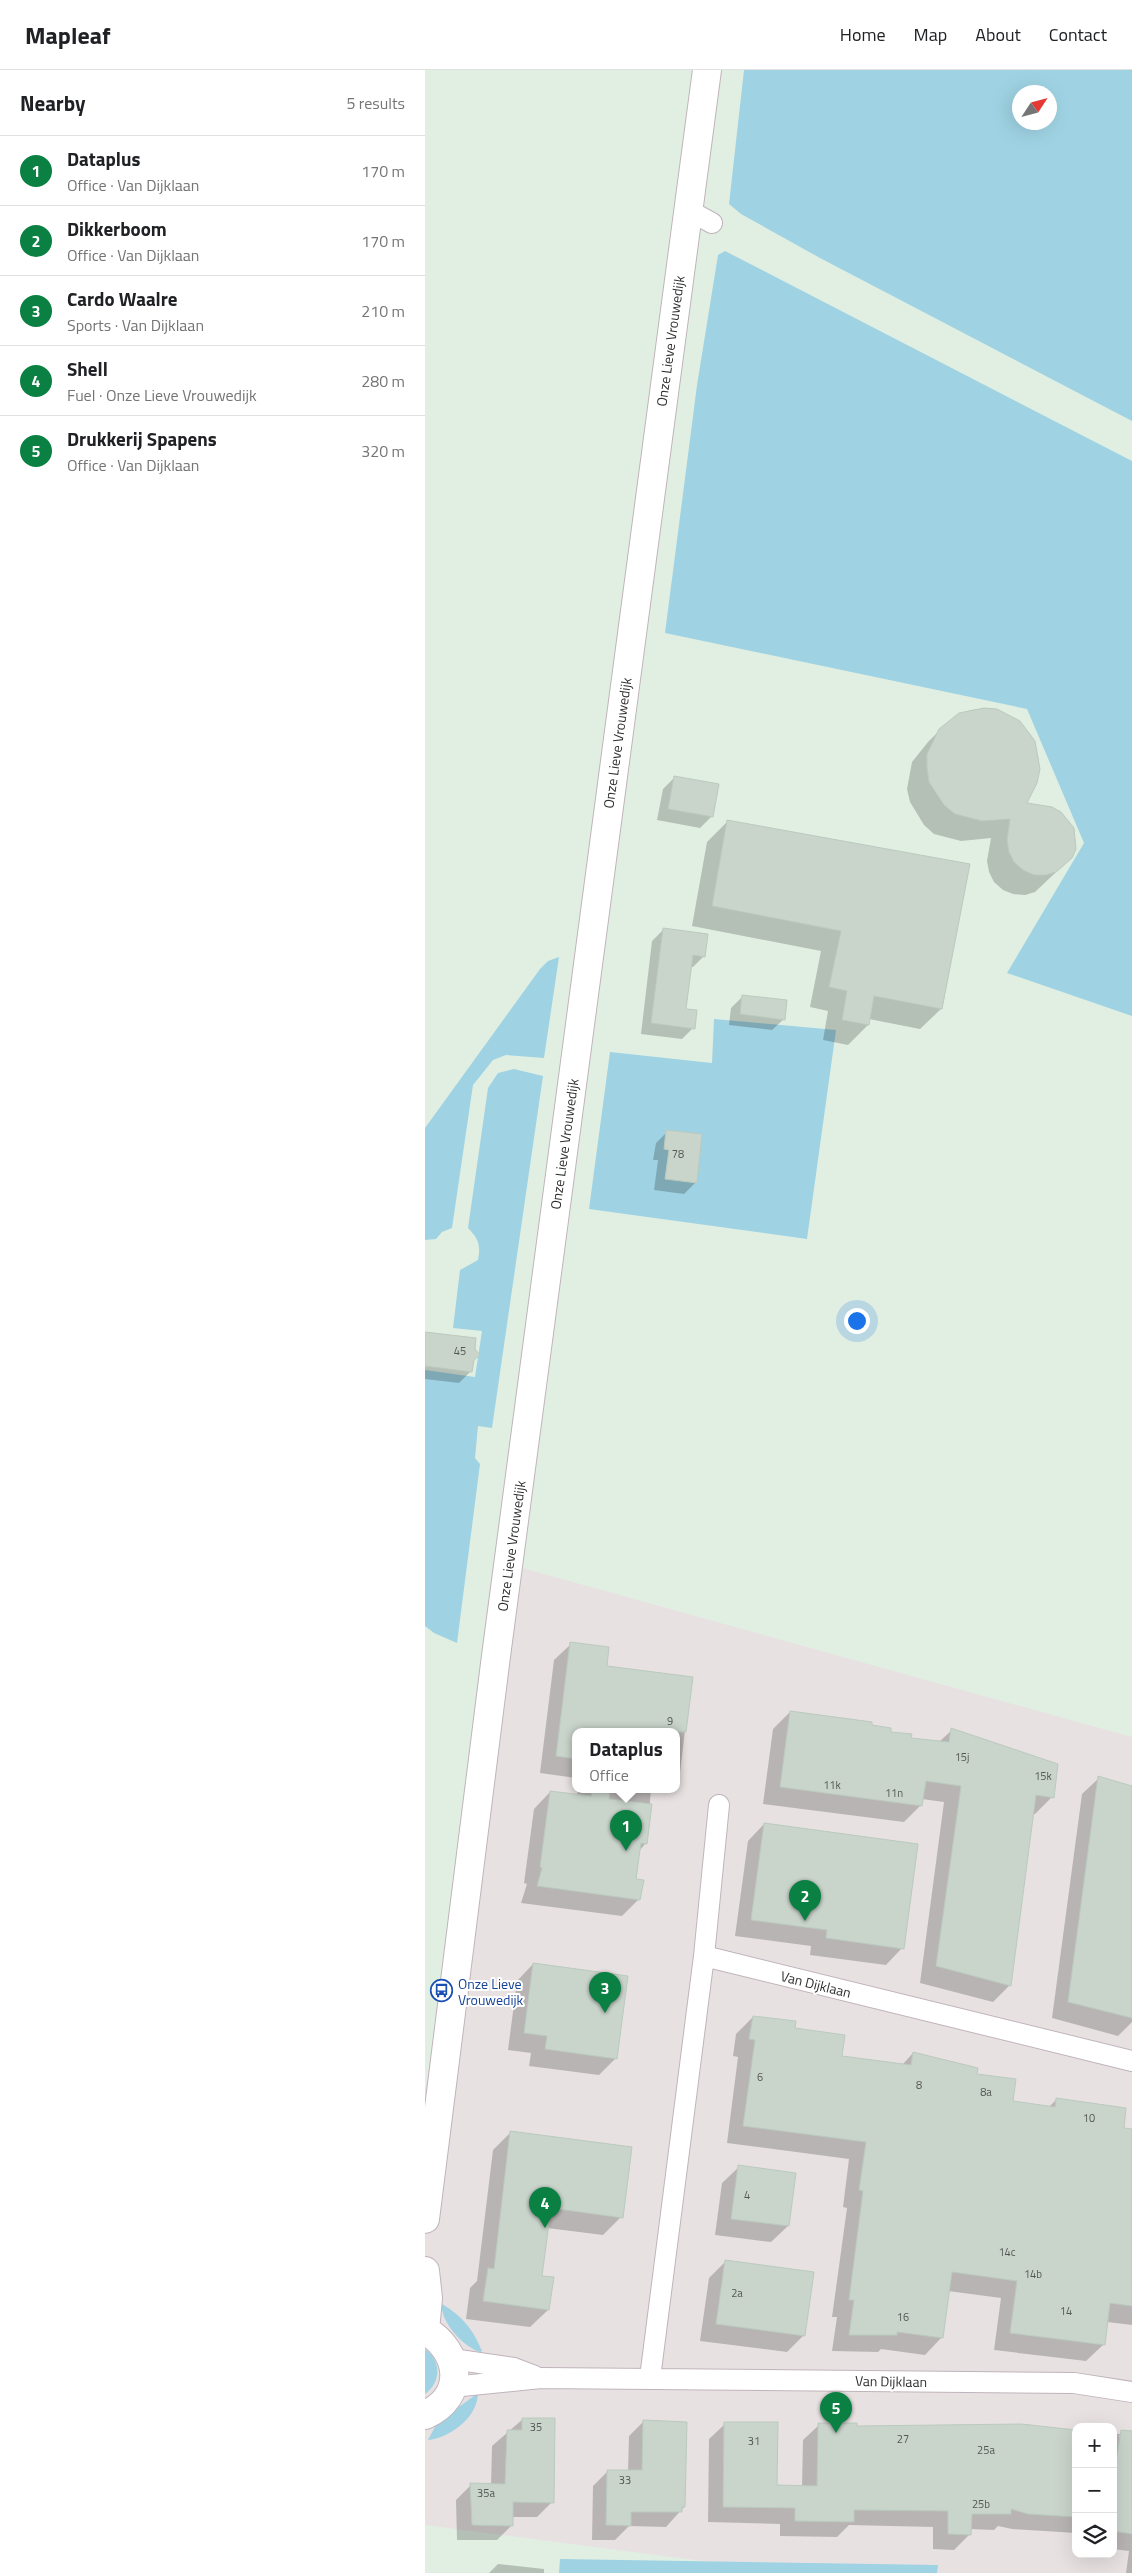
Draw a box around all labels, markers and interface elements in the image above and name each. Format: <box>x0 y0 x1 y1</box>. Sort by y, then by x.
text: Mapleaf <box>25 17 110 53</box>
text: Home <box>840 21 886 48</box>
text: Map <box>914 21 947 48</box>
text: About <box>975 21 1021 48</box>
text: Contact <box>1049 21 1107 48</box>
north arrow <box>1012 85 1057 130</box>
text: Nearby <box>20 87 85 119</box>
text: 5 results <box>346 91 405 115</box>
text: Dataplus <box>67 144 140 173</box>
text: 1 <box>32 159 40 183</box>
text: 170 m <box>361 159 405 183</box>
text: Office · Van Dijklaan <box>67 173 199 197</box>
text: Dikkerboom <box>67 214 167 243</box>
text: 2 <box>32 229 40 253</box>
text: 170 m <box>361 229 405 253</box>
text: Office · Van Dijklaan <box>67 243 199 267</box>
street label: Onze Lieve Vrouwedijk <box>650 274 690 408</box>
text: Cardo Waalre <box>67 284 178 313</box>
text: 3 <box>32 299 40 323</box>
text: 210 m <box>361 299 405 323</box>
text: Sports · Van Dijklaan <box>67 313 204 337</box>
text: Shell <box>67 354 108 383</box>
text: 4 <box>32 369 40 393</box>
text: 280 m <box>361 369 405 393</box>
text: Fuel · Onze Lieve Vrouwedijk <box>67 383 257 407</box>
text: Drukkerij Spapens <box>67 424 217 453</box>
text: 5 <box>32 439 40 463</box>
text: 320 m <box>361 439 405 463</box>
text: Office · Van Dijklaan <box>67 453 199 477</box>
street label: Onze Lieve Vrouwedijk <box>597 676 637 810</box>
street label: Onze Lieve Vrouwedijk <box>544 1077 584 1211</box>
house number: 78 <box>672 1146 684 1162</box>
your location <box>844 1308 870 1334</box>
house number: 45 <box>454 1343 466 1359</box>
street label: Onze Lieve Vrouwedijk <box>491 1479 531 1613</box>
house number: 9 <box>667 1713 673 1729</box>
popup <box>572 1728 680 1793</box>
text: Dataplus <box>589 1734 663 1763</box>
house number: 15j <box>955 1749 969 1765</box>
text: Office <box>589 1763 629 1787</box>
house number: 15k <box>1034 1768 1053 1784</box>
house number: 11k <box>823 1777 842 1793</box>
house number: 11n <box>885 1785 903 1801</box>
pin: 1 <box>610 1810 642 1851</box>
pin: 2 <box>789 1880 821 1921</box>
street label: Van Dijklaan <box>779 1965 853 2003</box>
pin: 3 <box>589 1972 621 2013</box>
place label: Onze Lieve Vrouwedijk <box>458 1973 524 2010</box>
bus stop icon: Onze Lieve Vrouwedijk <box>430 1979 454 2003</box>
house number: 6 <box>757 2069 763 2085</box>
house number: 8 <box>916 2077 922 2093</box>
house number: 8a <box>980 2084 992 2100</box>
house number: 10 <box>1083 2110 1095 2126</box>
pin: 4 <box>529 2187 561 2228</box>
house number: 4 <box>744 2187 750 2203</box>
house number: 14c <box>998 2244 1016 2260</box>
house number: 14b <box>1024 2266 1042 2282</box>
house number: 2a <box>731 2285 743 2301</box>
house number: 14 <box>1060 2303 1072 2319</box>
house number: 16 <box>897 2309 909 2325</box>
street label: Van Dijklaan <box>855 2370 927 2392</box>
pin: 5 <box>820 2392 852 2433</box>
house number: 35 <box>530 2419 542 2435</box>
map controls <box>1072 2423 1117 2558</box>
button: + <box>1072 2423 1117 2468</box>
house number: 27 <box>897 2431 909 2447</box>
house number: 31 <box>748 2433 760 2449</box>
house number: 25a <box>977 2442 995 2458</box>
button: − <box>1072 2468 1117 2513</box>
house number: 33 <box>619 2472 631 2488</box>
house number: 35a <box>477 2485 495 2501</box>
house number: 25b <box>972 2496 990 2512</box>
button: layers <box>1072 2513 1117 2558</box>

